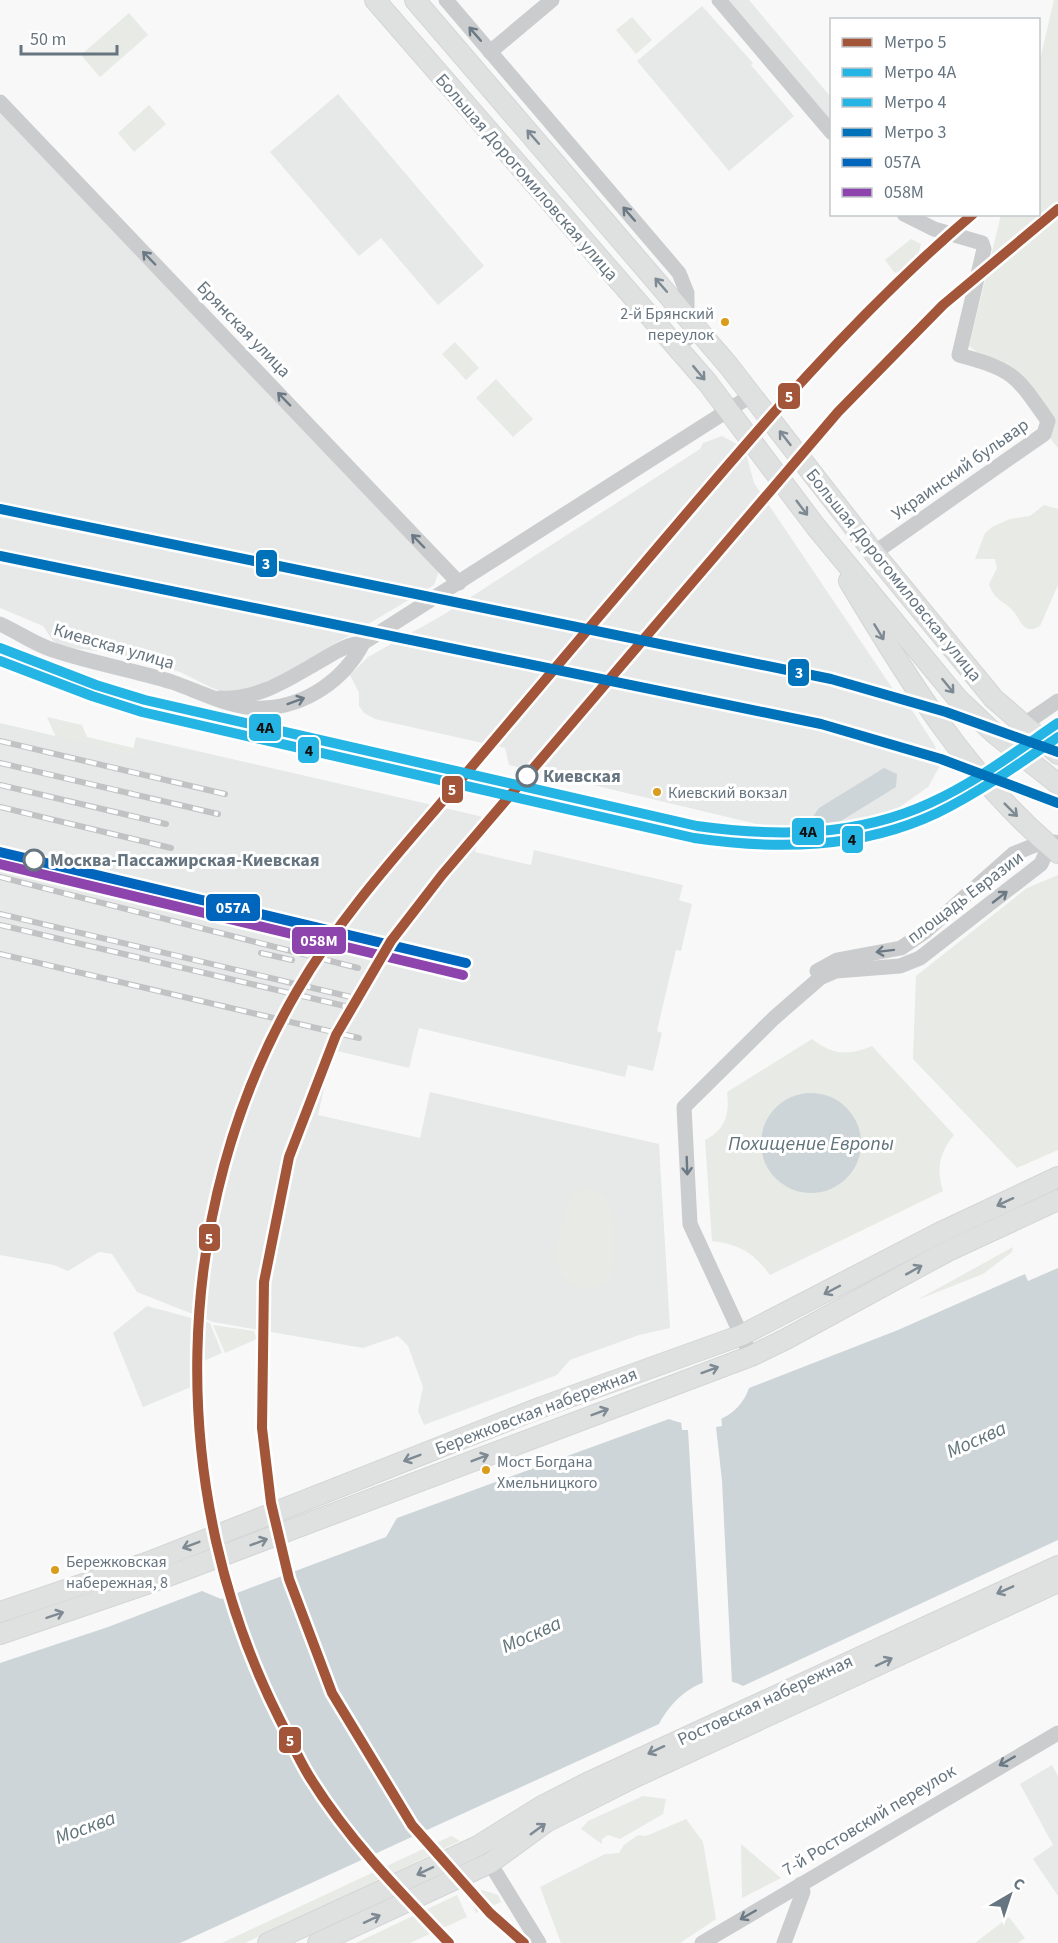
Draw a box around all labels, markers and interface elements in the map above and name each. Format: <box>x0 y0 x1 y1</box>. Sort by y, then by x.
scale bar <box>21 18 117 56</box>
legend <box>830 18 1040 216</box>
text: 50 m <box>30 27 66 52</box>
one-way arrow <box>468 27 482 42</box>
text: Метро 5 <box>884 30 946 55</box>
text: Метро 4А <box>884 60 956 85</box>
street label: Большая Дорогомиловская улица <box>429 68 624 287</box>
text: Метро 4 <box>884 90 946 115</box>
text: Метро 3 <box>884 120 946 145</box>
one-way arrow <box>527 129 540 145</box>
text: 057А <box>884 150 921 175</box>
text: 058М <box>884 180 924 205</box>
one-way arrow <box>623 206 636 222</box>
one-way arrow <box>142 250 157 265</box>
street label: Брянская улица <box>191 275 296 383</box>
one-way arrow <box>654 278 668 293</box>
place label: 2-й Брянский переулок <box>620 303 714 346</box>
marker: 2-й Брянский переулок <box>719 316 731 328</box>
one-way arrow <box>692 365 706 380</box>
line badge: 5 <box>777 382 801 410</box>
text: 5 <box>785 386 793 408</box>
one-way arrow <box>277 392 291 407</box>
street label: Украинский бульвар <box>887 413 1034 526</box>
one-way arrow <box>778 430 791 446</box>
street label: Большая Дорогомиловская улица <box>800 463 988 687</box>
one-way arrow <box>795 499 808 515</box>
one-way arrow <box>411 533 425 548</box>
line badge: 3 <box>255 549 278 578</box>
text: 3 <box>262 553 270 575</box>
street label: Киевская улица <box>50 617 177 676</box>
one-way arrow <box>873 623 885 640</box>
line badge: 3 <box>787 658 810 687</box>
text: 3 <box>795 662 803 684</box>
one-way arrow <box>941 678 954 694</box>
one-way arrow <box>286 694 305 705</box>
line badge: 4А <box>248 713 282 742</box>
text: 4А <box>256 717 275 739</box>
line badge: 4 <box>297 736 320 764</box>
text: 4 <box>305 740 314 762</box>
place label: Киевская <box>543 764 621 789</box>
marker: Киевская <box>516 765 538 787</box>
line badge: 5 <box>441 775 464 804</box>
text: 5 <box>448 779 456 801</box>
place label: Киевский вокзал <box>668 782 787 804</box>
marker: Киевский вокзал <box>651 786 663 798</box>
one-way arrow <box>1004 803 1019 818</box>
line badge: 4А <box>791 817 825 846</box>
text: 4А <box>799 821 818 843</box>
line badge: 4 <box>841 825 864 854</box>
text: 4 <box>848 829 857 851</box>
street label: площадь Евразии <box>902 845 1029 950</box>
place label: Москва-Пассажирская-Киевская <box>50 848 320 873</box>
marker: Москва-Пассажирская-Киевская <box>23 849 45 871</box>
one-way arrow <box>992 890 1008 903</box>
line badge: 057А <box>205 893 261 922</box>
text: 057А <box>216 897 251 919</box>
line badge: 058М <box>291 926 347 955</box>
text: 058М <box>300 930 338 952</box>
one-way arrow <box>876 946 895 957</box>
water label: Похищение Европы <box>728 1130 894 1158</box>
one-way arrow <box>681 1155 692 1175</box>
one-way arrow <box>997 1196 1015 1208</box>
line badge: 5 <box>198 1223 221 1252</box>
text: 5 <box>205 1228 213 1250</box>
one-way arrow <box>905 1264 923 1275</box>
one-way arrow <box>823 1285 841 1296</box>
street label: Бережковская набережная <box>432 1361 641 1462</box>
one-way arrow <box>700 1364 719 1375</box>
one-way arrow <box>590 1406 609 1417</box>
water label: Москва <box>942 1414 1011 1465</box>
place label: Мост Богдана Хмельницкого <box>497 1451 597 1494</box>
one-way arrow <box>471 1452 489 1463</box>
one-way arrow <box>403 1454 422 1465</box>
marker: Мост Богдана Хмельницкого <box>480 1464 492 1476</box>
one-way arrow <box>249 1536 268 1547</box>
one-way arrow <box>182 1540 201 1551</box>
place label: Бережковская набережная, 8 <box>66 1551 168 1594</box>
marker: Бережковская набережная, 8 <box>49 1564 61 1576</box>
one-way arrow <box>996 1585 1014 1597</box>
one-way arrow <box>45 1609 64 1620</box>
water label: Москва <box>497 1609 566 1660</box>
street label: Ростовская набережная <box>673 1649 857 1752</box>
one-way arrow <box>874 1656 892 1668</box>
line badge: 5 <box>278 1726 302 1754</box>
text: 5 <box>286 1730 294 1752</box>
one-way arrow <box>647 1745 665 1757</box>
one-way arrow <box>999 1756 1016 1768</box>
street label: 7-й Ростовский переулок <box>778 1759 961 1882</box>
water label: Москва <box>51 1804 120 1852</box>
one-way arrow <box>529 1822 545 1835</box>
one-way arrow <box>416 1865 434 1877</box>
north arrow <box>980 1865 1040 1925</box>
text: С <box>1008 1873 1029 1896</box>
one-way arrow <box>739 1909 756 1921</box>
one-way arrow <box>362 1913 380 1924</box>

